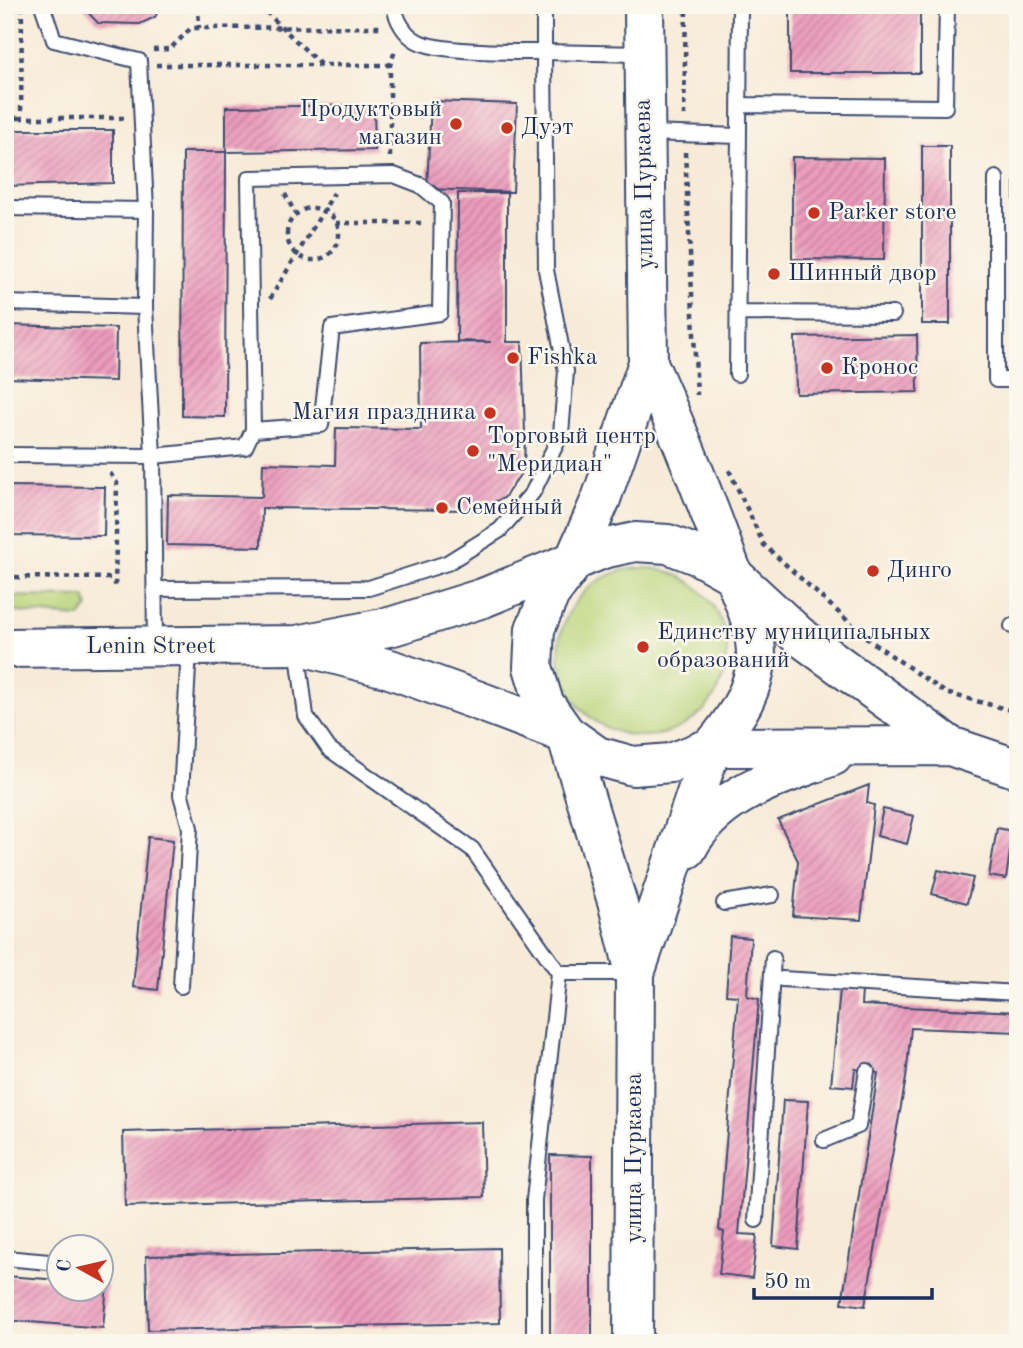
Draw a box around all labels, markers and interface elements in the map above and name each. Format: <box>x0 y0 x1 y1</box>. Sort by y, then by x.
place label: Продуктовый магазин <box>299 98 442 150</box>
street label: улица Пуркаева <box>632 98 658 269</box>
marker: Продуктовый магазин <box>448 116 464 132</box>
place label: Дуэт <box>521 116 574 140</box>
marker: Дуэт <box>499 120 515 136</box>
place label: Parker store <box>828 201 957 225</box>
marker: Parker store <box>806 205 822 221</box>
place label: Шинный двор <box>788 262 937 286</box>
marker: Шинный двор <box>766 266 782 282</box>
place label: Fishka <box>527 346 598 370</box>
marker: Fishka <box>505 350 521 366</box>
place label: Кронос <box>841 356 918 380</box>
marker: Кронос <box>819 360 835 376</box>
place label: Магия праздника <box>292 401 476 425</box>
marker: Магия праздника <box>482 405 498 421</box>
place label: Торговый центр "Меридиан" <box>487 425 656 477</box>
marker: Торговый центр "Меридиан" <box>465 443 481 459</box>
place label: Семейный <box>456 496 563 520</box>
marker: Семейный <box>434 500 450 516</box>
place label: Динго <box>887 559 952 583</box>
marker: Динго <box>865 563 881 579</box>
place label: Единству муниципальных образований <box>657 621 931 673</box>
street label: Lenin Street <box>86 635 216 659</box>
marker: Единству муниципальных образований <box>635 639 651 655</box>
street label: улица Пуркаева <box>623 1073 647 1243</box>
north arrow <box>46 1232 116 1302</box>
scale bar <box>754 1257 932 1301</box>
text: С <box>55 1258 76 1274</box>
text: 50 m <box>764 1272 811 1293</box>

